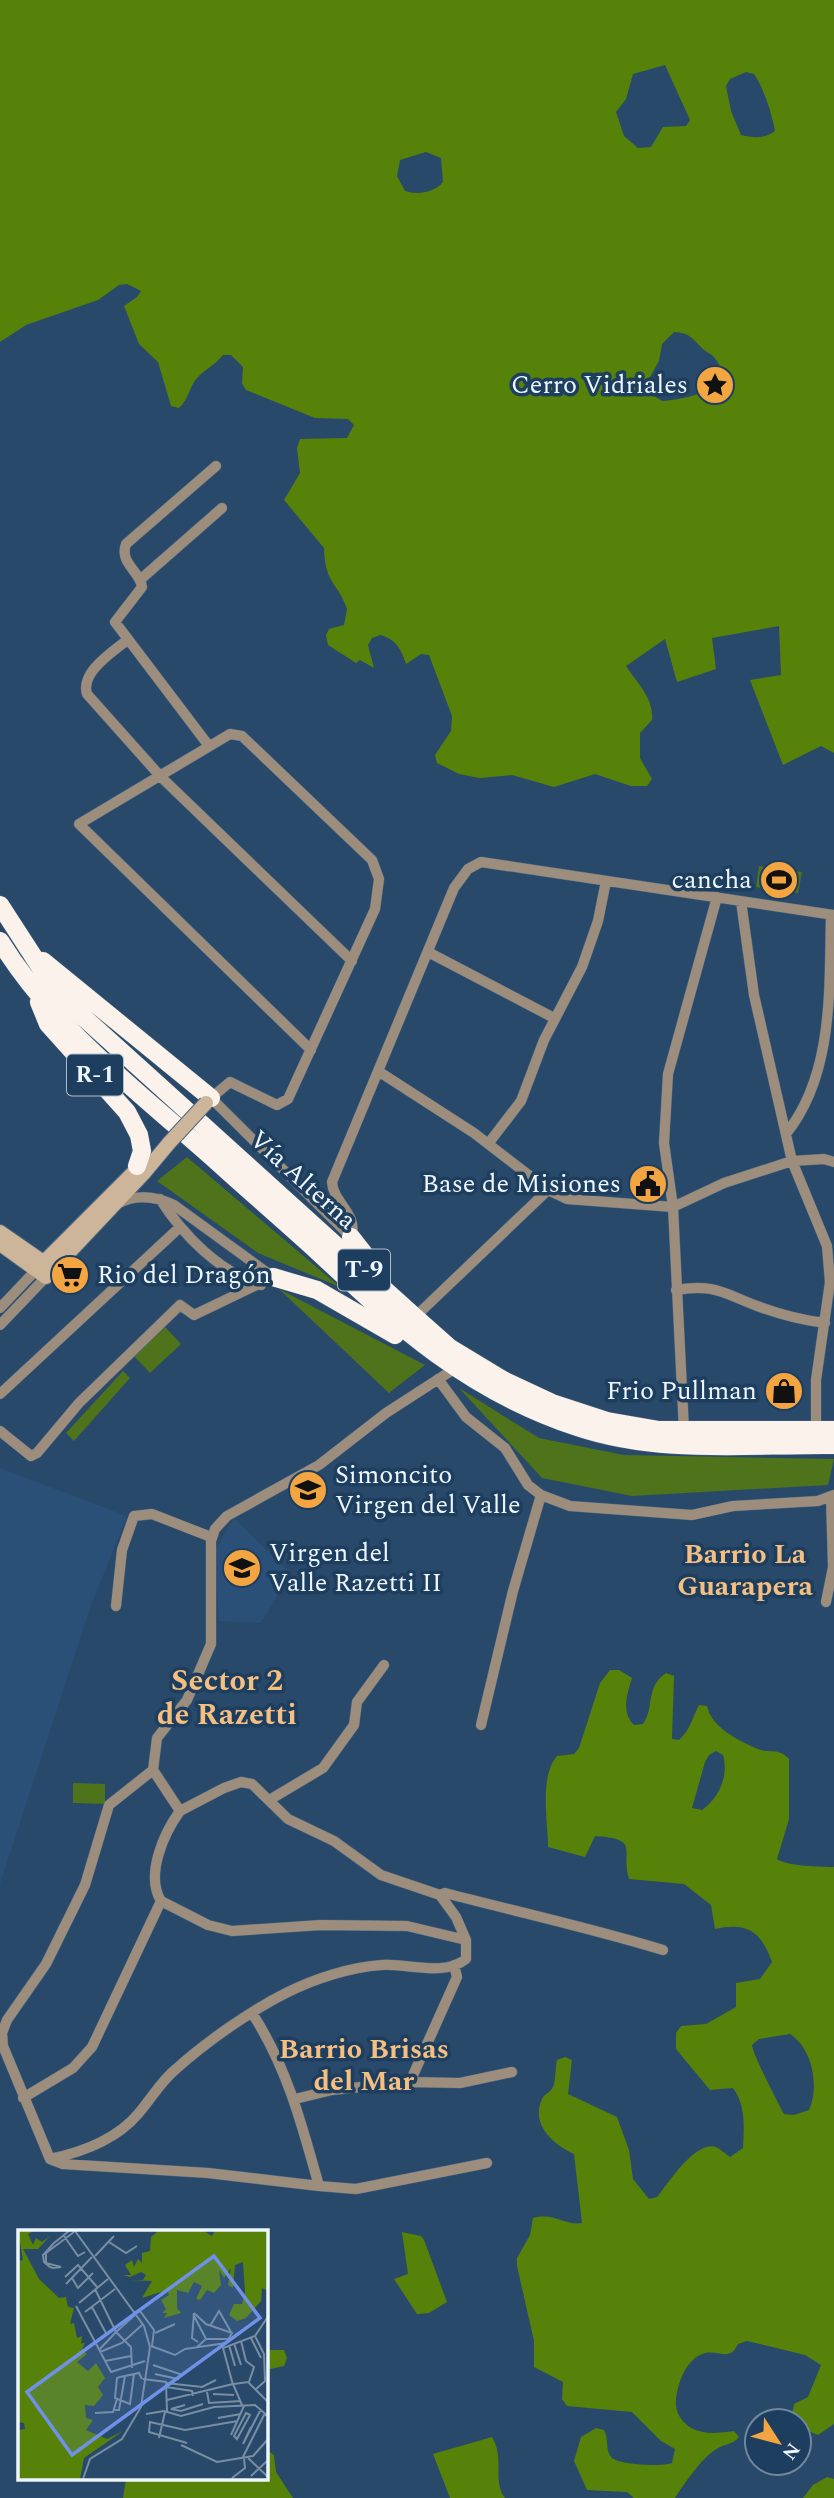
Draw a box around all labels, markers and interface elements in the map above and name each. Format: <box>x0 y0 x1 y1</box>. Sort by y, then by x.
place icon: Cerro Vidriales <box>694 364 736 406</box>
place label: Cerro Vidriales <box>511 365 688 405</box>
sports icon: cancha <box>758 859 800 901</box>
place label: cancha <box>672 860 752 900</box>
road number: R-1 <box>67 1055 123 1096</box>
street label: Vía Alterna <box>240 1121 366 1240</box>
public building icon: Base de Misiones <box>627 1163 669 1205</box>
place label: Base de Misiones <box>422 1164 621 1204</box>
road number: T-9 <box>338 1250 390 1290</box>
supermarket icon: Rio del Dragón <box>49 1254 91 1296</box>
place label: Rio del Dragón <box>97 1255 271 1295</box>
shop icon: Frio Pullman <box>763 1370 805 1412</box>
place label: Frio Pullman <box>606 1371 757 1411</box>
place label: Simoncito Virgen del Valle <box>335 1455 521 1525</box>
school or university icon: Simoncito Virgen del Valle <box>287 1469 329 1511</box>
place label: Virgen del Valle Razetti II <box>269 1533 442 1603</box>
district label: Barrio La Guarapera <box>677 1533 813 1608</box>
school or university icon: Virgen del Valle Razetti II <box>221 1547 263 1589</box>
district label: Sector 2 de Razetti <box>157 1658 297 1738</box>
district label: Barrio Brisas del Mar <box>279 2028 449 2103</box>
inset map <box>18 2230 268 2480</box>
north arrow <box>743 2407 813 2477</box>
text: N <box>774 2436 807 2466</box>

